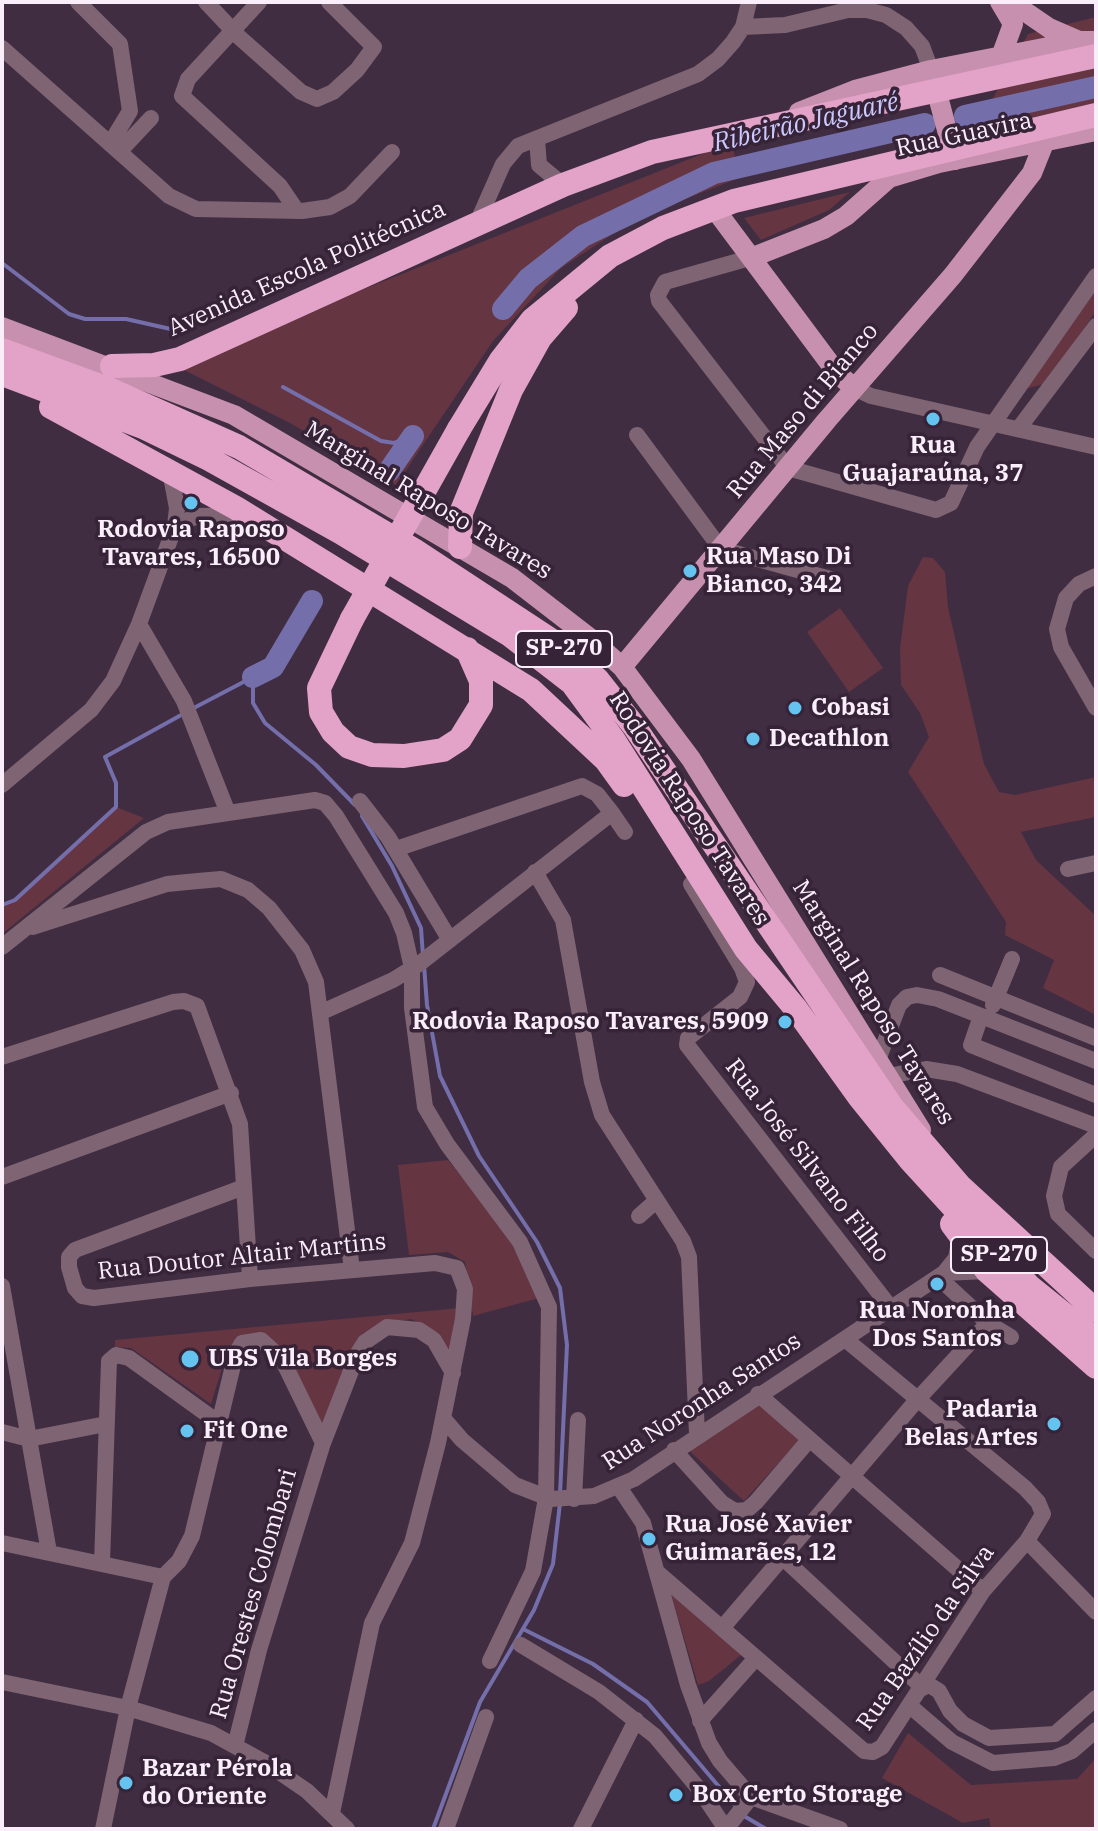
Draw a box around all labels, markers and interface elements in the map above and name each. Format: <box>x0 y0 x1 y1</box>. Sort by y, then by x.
water label: Ribeirão Jaguaré <box>710 87 902 159</box>
street label: Rua Guavira <box>893 107 1035 163</box>
street label: Avenida Escola Politécnica <box>164 195 450 343</box>
street label: Rua Maso di Bianco <box>721 318 885 504</box>
marker: Rua Guajaraúna, 37 <box>924 410 942 428</box>
street label: Marginal Raposo Tavares <box>299 416 557 586</box>
place label: Rua Guajaraúna, 37 <box>842 432 1024 488</box>
marker: Rodovia Raposo Tavares, 16500 <box>182 494 200 512</box>
place label: Rodovia Raposo Tavares, 16500 <box>97 516 285 572</box>
place label: Rua Maso Di Bianco, 342 <box>706 543 851 599</box>
marker: Rua Maso Di Bianco, 342 <box>681 562 699 580</box>
road number: SP-270 <box>516 631 612 667</box>
street label: Rodovia Raposo Tavares <box>602 687 776 931</box>
place label: Cobasi <box>811 694 890 722</box>
marker: Cobasi <box>786 699 804 717</box>
place label: Decathlon <box>769 725 889 753</box>
marker: Decathlon <box>744 730 762 748</box>
street label: Marginal Raposo Tavares <box>786 875 960 1131</box>
place label: Rodovia Raposo Tavares, 5909 <box>412 1008 769 1036</box>
marker: Rodovia Raposo Tavares, 5909 <box>776 1013 794 1031</box>
street label: Rua José Silvano Filho <box>719 1053 895 1269</box>
street label: Rua Doutor Altair Martins <box>96 1228 388 1286</box>
road number: SP-270 <box>951 1237 1047 1273</box>
marker: Rua Noronha Dos Santos <box>928 1275 946 1293</box>
place label: Rua Noronha Dos Santos <box>859 1297 1015 1353</box>
street label: Rua Noronha Santos <box>597 1327 807 1477</box>
place label: UBS Vila Borges <box>208 1345 397 1373</box>
marker: UBS Vila Borges <box>179 1348 201 1370</box>
place label: Padaria Belas Artes <box>905 1396 1038 1452</box>
marker: Padaria Belas Artes <box>1045 1415 1063 1433</box>
place label: Fit One <box>203 1417 288 1445</box>
marker: Fit One <box>178 1422 196 1440</box>
street label: Rua Orestes Colombari <box>204 1466 304 1722</box>
place label: Rua José Xavier Guimarães, 12 <box>665 1511 852 1567</box>
marker: Rua José Xavier Guimarães, 12 <box>640 1530 658 1548</box>
street label: Rua Bazílio da Silva <box>851 1540 1001 1736</box>
place label: Bazar Pérola do Oriente <box>142 1755 293 1811</box>
marker: Bazar Pérola do Oriente <box>117 1774 135 1792</box>
place label: Box Certo Storage <box>692 1781 903 1809</box>
marker: Box Certo Storage <box>667 1786 685 1804</box>

